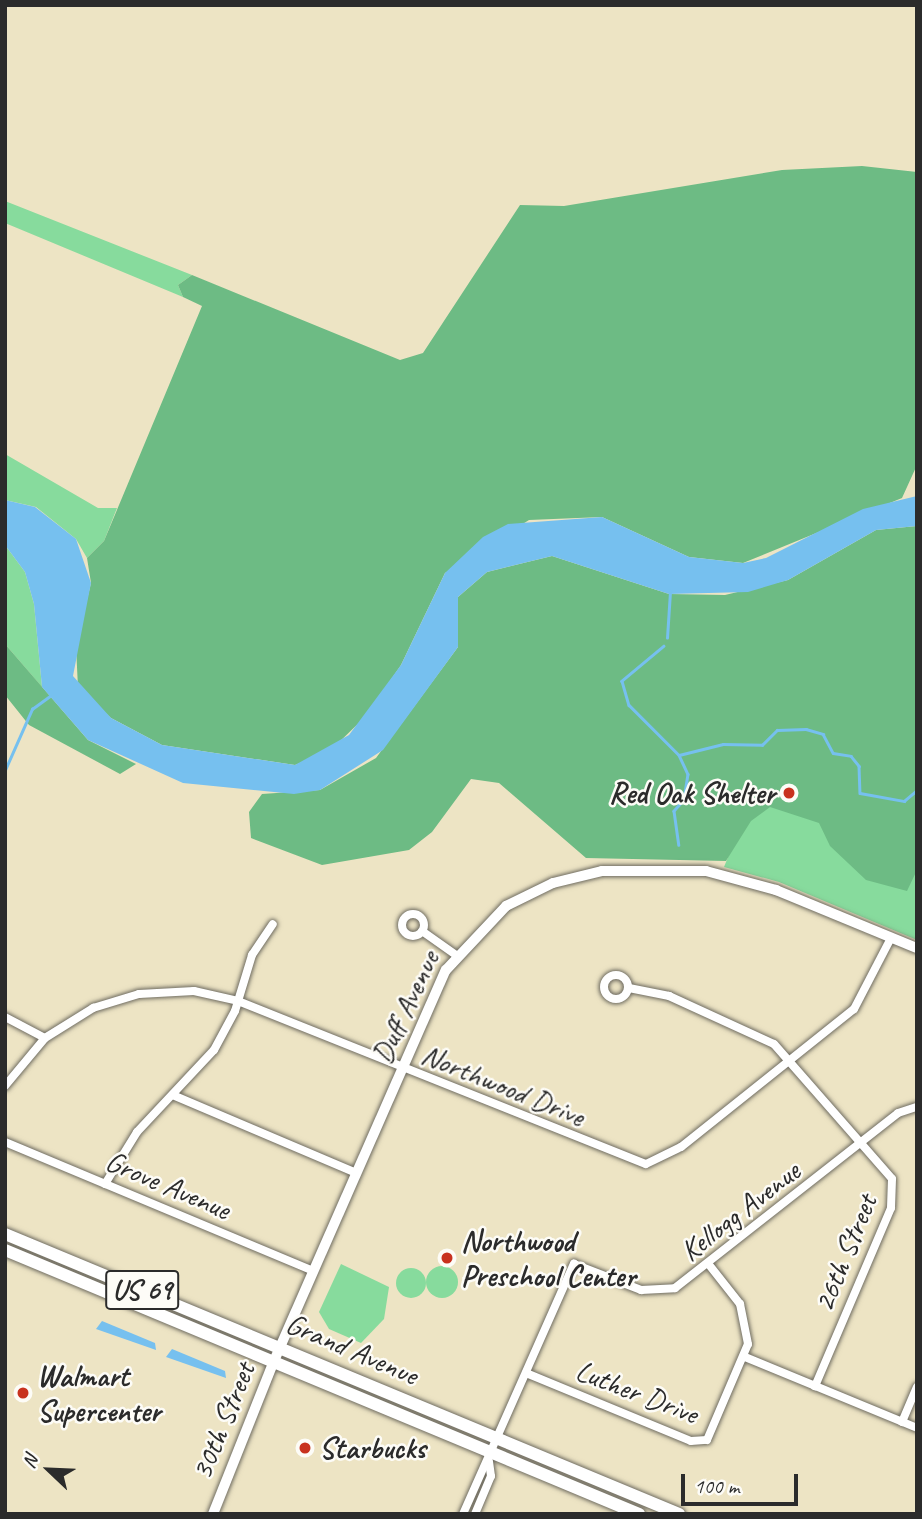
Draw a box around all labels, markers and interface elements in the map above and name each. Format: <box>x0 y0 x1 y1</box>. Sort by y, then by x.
place label: Red Oak Shelter <box>607 775 775 811</box>
marker: Red Oak Shelter <box>781 785 797 801</box>
street label: Duff Avenue <box>363 945 447 1069</box>
street label: Northwood Drive <box>416 1036 590 1134</box>
street label: Grove Avenue <box>100 1143 236 1227</box>
street label: Kellogg Avenue <box>673 1153 807 1269</box>
street label: 26th Street <box>805 1189 885 1317</box>
place label: Northwood Preschool Center <box>461 1223 635 1294</box>
marker: Northwood Preschool Center <box>439 1250 455 1266</box>
road number: US 69 <box>104 1266 180 1314</box>
street label: Grand Avenue <box>281 1305 423 1393</box>
street label: Luther Drive <box>571 1352 703 1432</box>
street label: 30th Street <box>183 1357 263 1485</box>
place label: Walmart Supercenter <box>37 1358 161 1428</box>
marker: Walmart Supercenter <box>15 1385 31 1401</box>
place label: Starbucks <box>319 1430 426 1466</box>
north arrow <box>14 1435 84 1505</box>
marker: Starbucks <box>297 1440 313 1456</box>
text: N <box>16 1452 43 1472</box>
scale bar <box>684 1460 801 1504</box>
text: 100 m <box>694 1473 739 1499</box>

